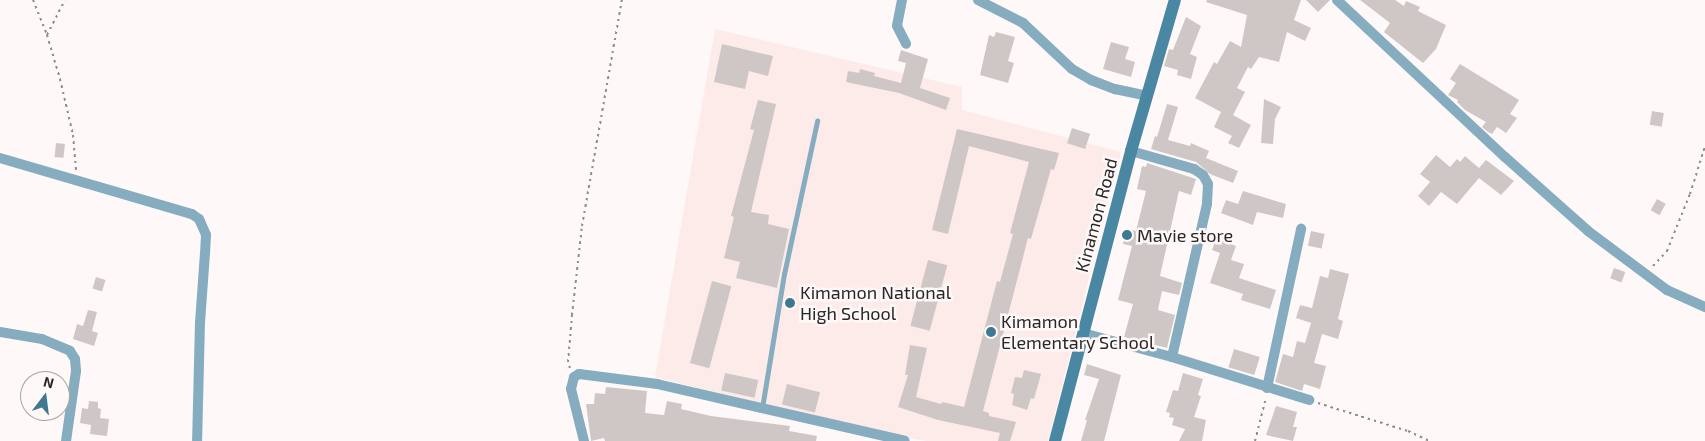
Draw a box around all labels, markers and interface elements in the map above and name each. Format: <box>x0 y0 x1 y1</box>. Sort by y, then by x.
street label: Kinamon Road <box>1070 156 1122 274</box>
place label: Mavie store <box>1137 224 1233 246</box>
marker: Mavie store <box>1121 229 1133 241</box>
place label: Kimamon National High School <box>800 282 951 324</box>
marker: Kimamon National High School <box>784 297 796 309</box>
place label: Kimamon Elementary School <box>1001 311 1155 354</box>
marker: Kimamon Elementary School <box>985 326 997 338</box>
north arrow <box>20 371 70 421</box>
text: N <box>42 372 56 392</box>

